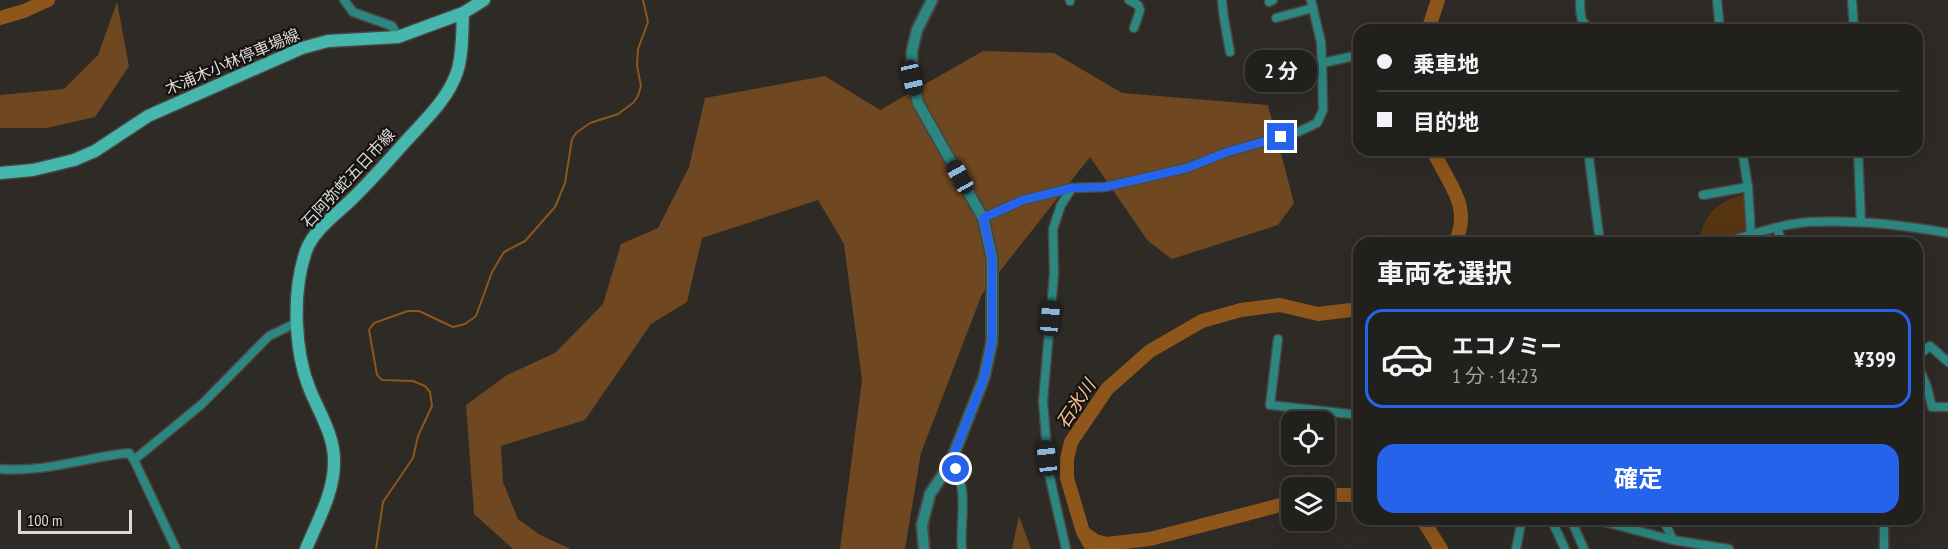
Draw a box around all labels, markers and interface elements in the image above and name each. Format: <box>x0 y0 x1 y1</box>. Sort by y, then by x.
street label: 木浦木小林停車場線 <box>162 24 302 98</box>
callout: 2 分 <box>1245 50 1317 92</box>
text: 乗車地 <box>1413 50 1479 78</box>
car <box>899 58 925 98</box>
text: 2 分 <box>1264 58 1298 84</box>
text: 目的地 <box>1413 108 1479 136</box>
route end <box>1267 123 1294 150</box>
street label: 石阿弥蛇五日市線 <box>297 124 399 232</box>
car <box>943 157 977 197</box>
text: 車両を選択 <box>1377 256 1512 290</box>
car <box>1039 299 1061 337</box>
icon: car <box>1380 332 1434 386</box>
text: エコノミー <box>1452 332 1562 360</box>
text: ¥399 <box>1854 345 1896 373</box>
text: 1 分 · 14:23 <box>1452 363 1538 389</box>
water label: 石氷川 <box>1051 373 1101 433</box>
map controls <box>1281 411 1335 531</box>
button: locate <box>1281 411 1335 465</box>
car <box>1036 439 1058 477</box>
button: 確定 <box>1377 444 1899 513</box>
route start <box>942 455 969 482</box>
button: layers <box>1281 477 1335 531</box>
scale bar <box>18 507 132 534</box>
text: 100 m <box>27 510 62 530</box>

